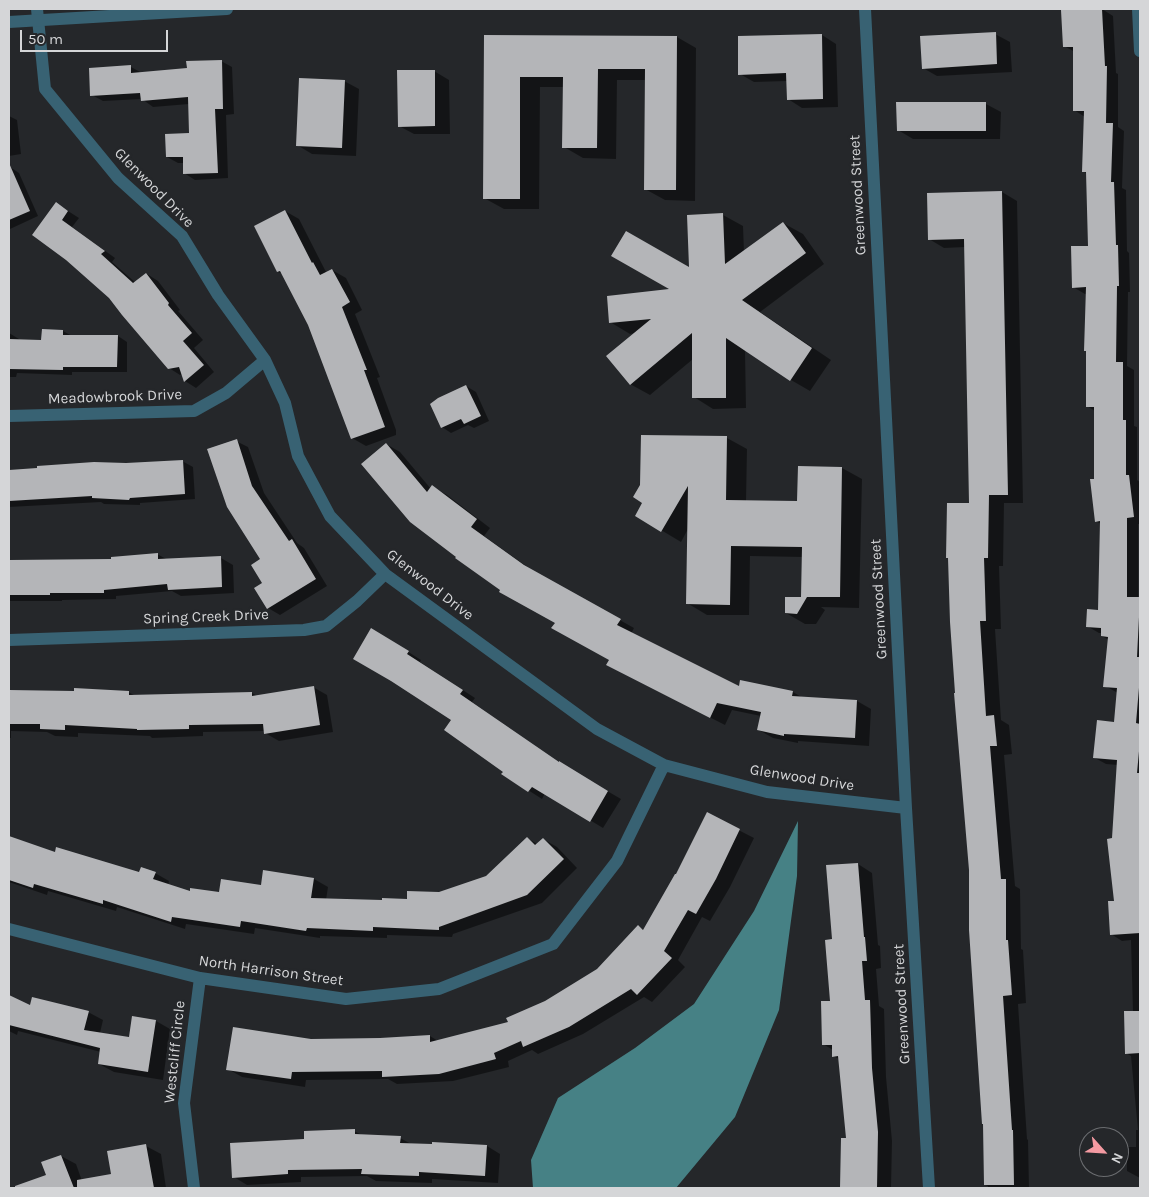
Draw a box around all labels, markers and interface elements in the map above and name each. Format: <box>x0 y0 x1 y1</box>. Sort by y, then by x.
scale bar <box>22 20 170 52</box>
text: 50 m <box>28 30 63 48</box>
street label: Greenwood Street <box>846 134 870 256</box>
street label: Glenwood Drive <box>110 144 198 232</box>
street label: Meadowbrook Drive <box>48 386 182 408</box>
street label: Greenwood Street <box>867 538 891 660</box>
street label: Glenwood Drive <box>383 545 477 625</box>
street label: Spring Creek Drive <box>143 606 269 628</box>
street label: Glenwood Drive <box>749 761 855 795</box>
street label: Greenwood Street <box>890 943 914 1065</box>
street label: North Harrison Street <box>198 952 344 990</box>
street label: Westcliff Circle <box>161 1000 189 1104</box>
north arrow <box>1079 1127 1129 1177</box>
text: N <box>1107 1150 1127 1167</box>

